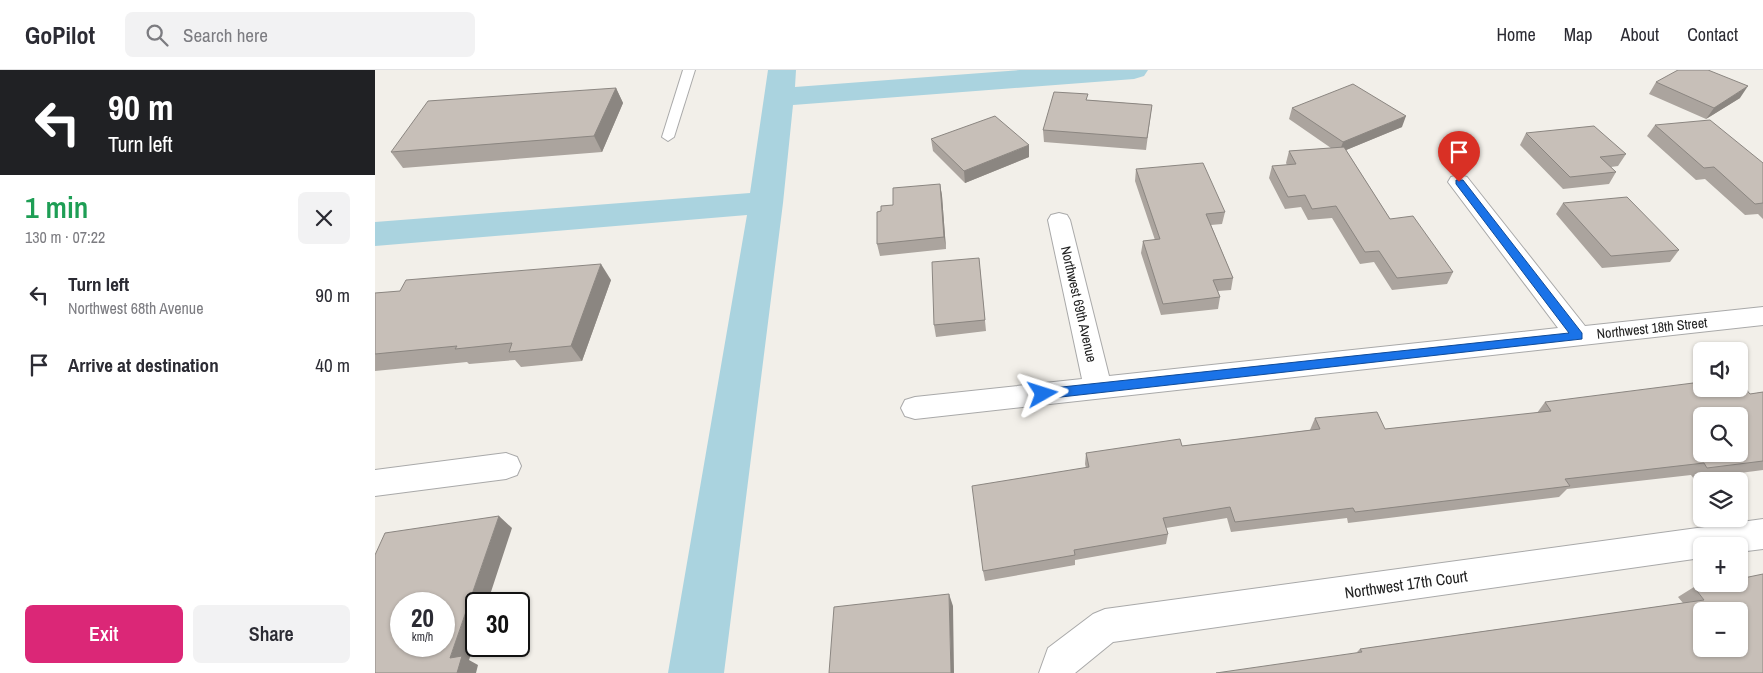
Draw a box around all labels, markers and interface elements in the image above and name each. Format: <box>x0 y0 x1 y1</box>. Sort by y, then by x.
search box <box>125 12 475 57</box>
text: GoPilot <box>25 19 95 51</box>
icon: search <box>143 21 171 49</box>
text: Search here <box>183 22 268 48</box>
text: Home <box>1496 22 1536 47</box>
text: Map <box>1564 22 1593 47</box>
text: About <box>1621 22 1659 47</box>
text: Contact <box>1687 22 1738 47</box>
text: 90 m <box>108 84 173 131</box>
icon: left <box>25 90 90 155</box>
text: Turn left <box>108 129 173 159</box>
pin <box>1438 131 1480 182</box>
icon: arrive <box>1445 138 1473 166</box>
text: 1 min <box>25 187 88 227</box>
button: close <box>298 192 350 244</box>
text: 130 m · 07:22 <box>25 226 105 248</box>
street label: Northwest 69th Avenue <box>1057 244 1101 364</box>
text: Turn left <box>68 271 129 297</box>
icon: left <box>25 281 53 309</box>
text: 90 m <box>315 282 350 308</box>
text: Northwest 68th Avenue <box>68 297 203 319</box>
street label: Northwest 18th Street <box>1596 313 1708 343</box>
map controls <box>1693 342 1748 657</box>
button: sound <box>1693 342 1748 397</box>
icon: arrive <box>25 351 53 379</box>
text: Arrive at destination <box>68 352 219 378</box>
text: 40 m <box>315 352 350 378</box>
position arrow <box>1016 367 1068 419</box>
button: search <box>1693 407 1748 462</box>
button: layers <box>1693 472 1748 527</box>
button: + <box>1693 537 1748 592</box>
street label: Northwest 17th Court <box>1343 564 1469 604</box>
speed limit sign: 30 <box>465 592 530 657</box>
text: 20 <box>411 601 434 635</box>
button: − <box>1693 602 1748 657</box>
button: Exit <box>25 605 183 663</box>
button: Share <box>193 605 350 663</box>
text: km/h <box>412 629 433 645</box>

